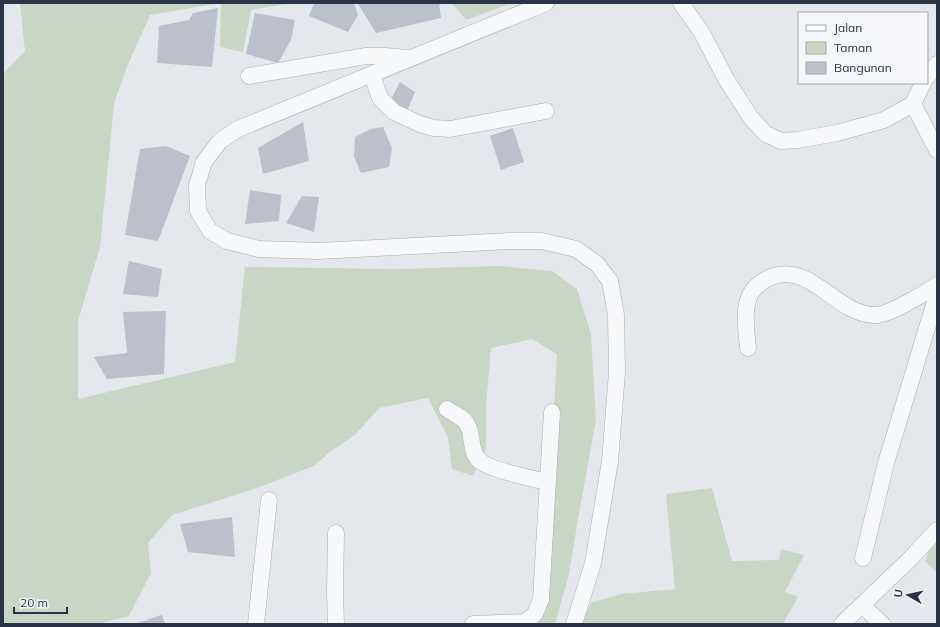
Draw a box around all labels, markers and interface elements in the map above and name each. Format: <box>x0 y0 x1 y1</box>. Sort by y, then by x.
legend <box>798 12 928 84</box>
text: Jalan <box>834 20 862 35</box>
text: Taman <box>834 40 872 55</box>
text: Bangunan <box>834 60 892 75</box>
north arrow <box>888 575 928 615</box>
text: U <box>891 588 906 599</box>
scale bar <box>14 589 67 615</box>
text: 20 m <box>20 595 48 610</box>

